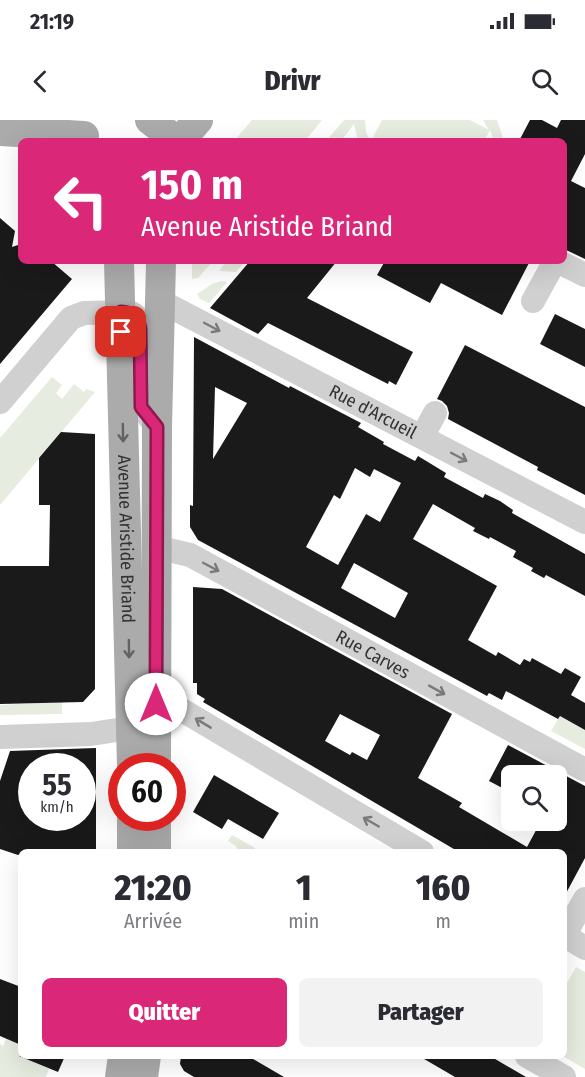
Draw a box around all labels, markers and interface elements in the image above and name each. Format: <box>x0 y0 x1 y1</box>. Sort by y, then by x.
text: 21:19 <box>30 8 74 35</box>
icon: back <box>24 65 57 98</box>
text: Drivr <box>265 65 321 97</box>
icon: search <box>528 65 561 98</box>
text: 150 m <box>141 160 243 210</box>
icon: left <box>42 162 120 240</box>
text: Avenue Aristide Briand <box>141 211 393 243</box>
pin <box>95 306 146 357</box>
icon: arrive <box>104 315 137 348</box>
one-way arrow <box>203 321 220 333</box>
street label: Rue d'Arcueil <box>325 380 421 444</box>
one-way arrow <box>117 422 129 442</box>
one-way arrow <box>450 452 468 463</box>
street label: Avenue Aristide Briand <box>113 454 139 623</box>
one-way arrow <box>201 562 219 573</box>
street label: Rue Carves <box>332 625 414 684</box>
one-way arrow <box>123 638 134 658</box>
position arrow <box>124 672 188 736</box>
one-way arrow <box>428 685 446 696</box>
one-way arrow <box>195 717 212 729</box>
speed limit sign: 60 <box>108 753 186 831</box>
map controls <box>501 765 567 831</box>
button: search <box>501 765 567 831</box>
text: 55 <box>42 767 72 803</box>
text: km/h <box>40 798 74 816</box>
one-way arrow <box>363 816 380 828</box>
text: 21:20 <box>115 866 192 910</box>
text: 1 <box>296 866 312 910</box>
text: 160 <box>416 866 470 910</box>
text: Arrivée <box>124 909 182 933</box>
text: min <box>288 909 319 933</box>
text: m <box>435 909 451 933</box>
button: Quitter <box>42 978 287 1047</box>
button: Partager <box>299 978 543 1047</box>

